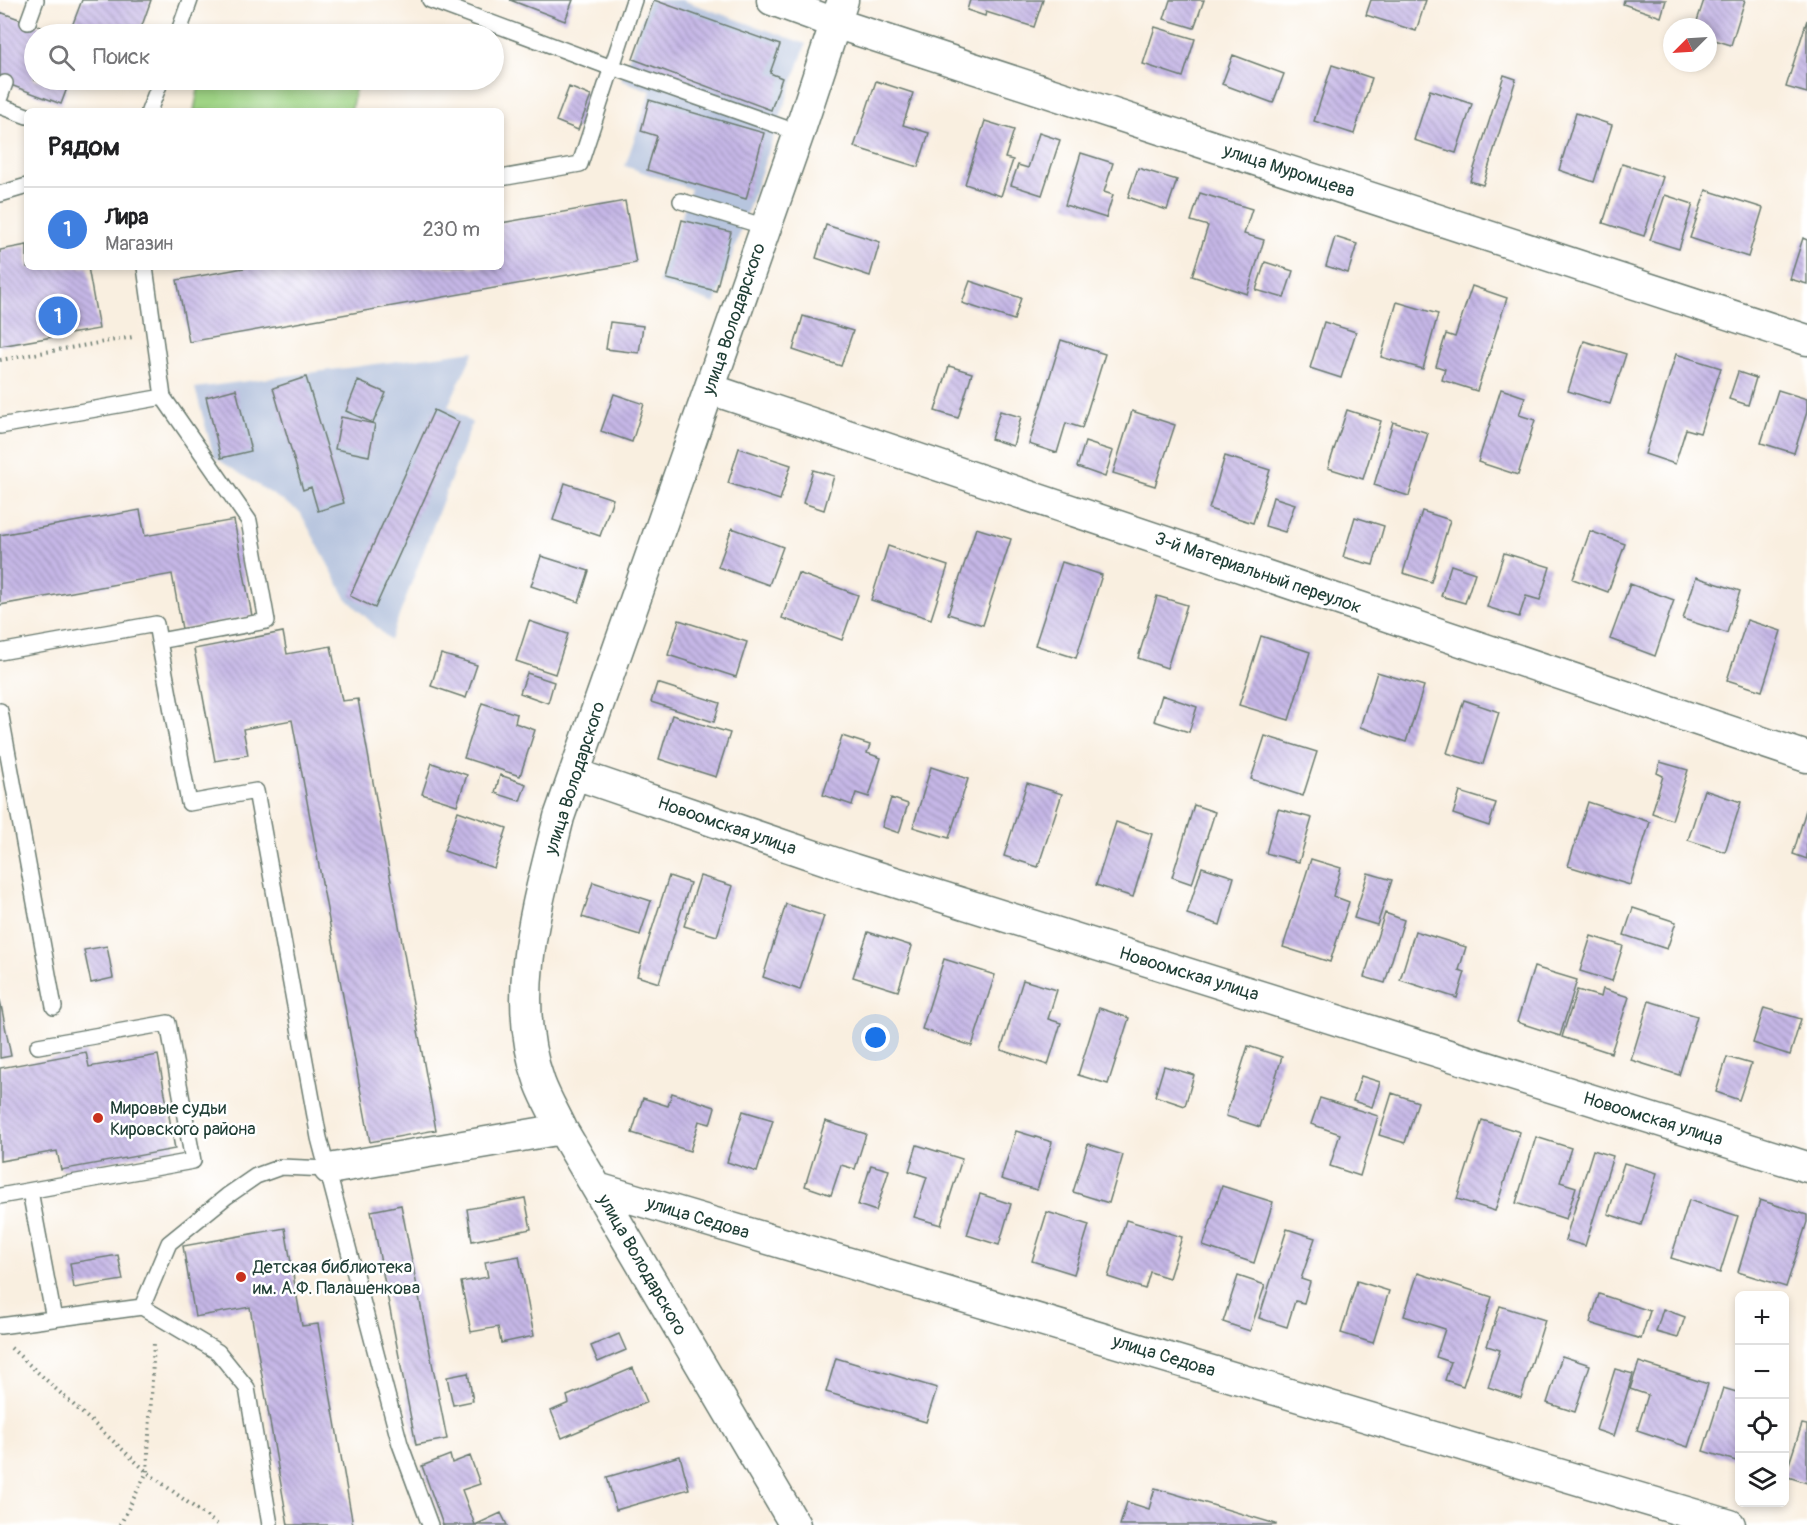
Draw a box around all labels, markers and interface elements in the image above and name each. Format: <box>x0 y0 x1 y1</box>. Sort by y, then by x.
north arrow <box>1663 18 1717 72</box>
search box <box>24 24 504 90</box>
icon: search <box>45 41 78 74</box>
text: Поиск <box>93 43 150 71</box>
text: Рядом <box>48 131 120 163</box>
street label: улица Муромцева <box>1219 139 1358 203</box>
text: Лира <box>105 203 149 231</box>
text: 1 <box>64 217 71 242</box>
text: 230 m <box>423 217 480 242</box>
text: Магазин <box>105 231 173 256</box>
street label: улица Володарского <box>697 240 771 399</box>
pin: 1 <box>38 294 78 338</box>
street label: 3-й Материальный переулок <box>1152 527 1364 619</box>
street label: улица Володарского <box>539 698 611 858</box>
street label: Новоомская улица <box>655 792 799 860</box>
street label: Новоомская улица <box>1116 942 1262 1006</box>
your location <box>861 1023 890 1052</box>
street label: Новоомская улица <box>1580 1087 1726 1151</box>
place label: Мировые судьи Кировского района <box>110 1097 256 1141</box>
marker: Мировые судьи Кировского района <box>91 1111 105 1125</box>
street label: улица Володарского <box>592 1189 692 1340</box>
street label: улица Седова <box>643 1191 752 1245</box>
place label: Детская библиотека им. А.Ф. Палашенкова <box>252 1256 420 1300</box>
marker: Детская библиотека им. А.Ф. Палашенкова <box>234 1270 248 1284</box>
map controls <box>1735 1291 1789 1507</box>
button: + <box>1735 1291 1789 1345</box>
street label: улица Седова <box>1109 1329 1218 1383</box>
button: − <box>1735 1345 1789 1399</box>
button: locate <box>1735 1399 1789 1453</box>
button: layers <box>1735 1453 1789 1507</box>

